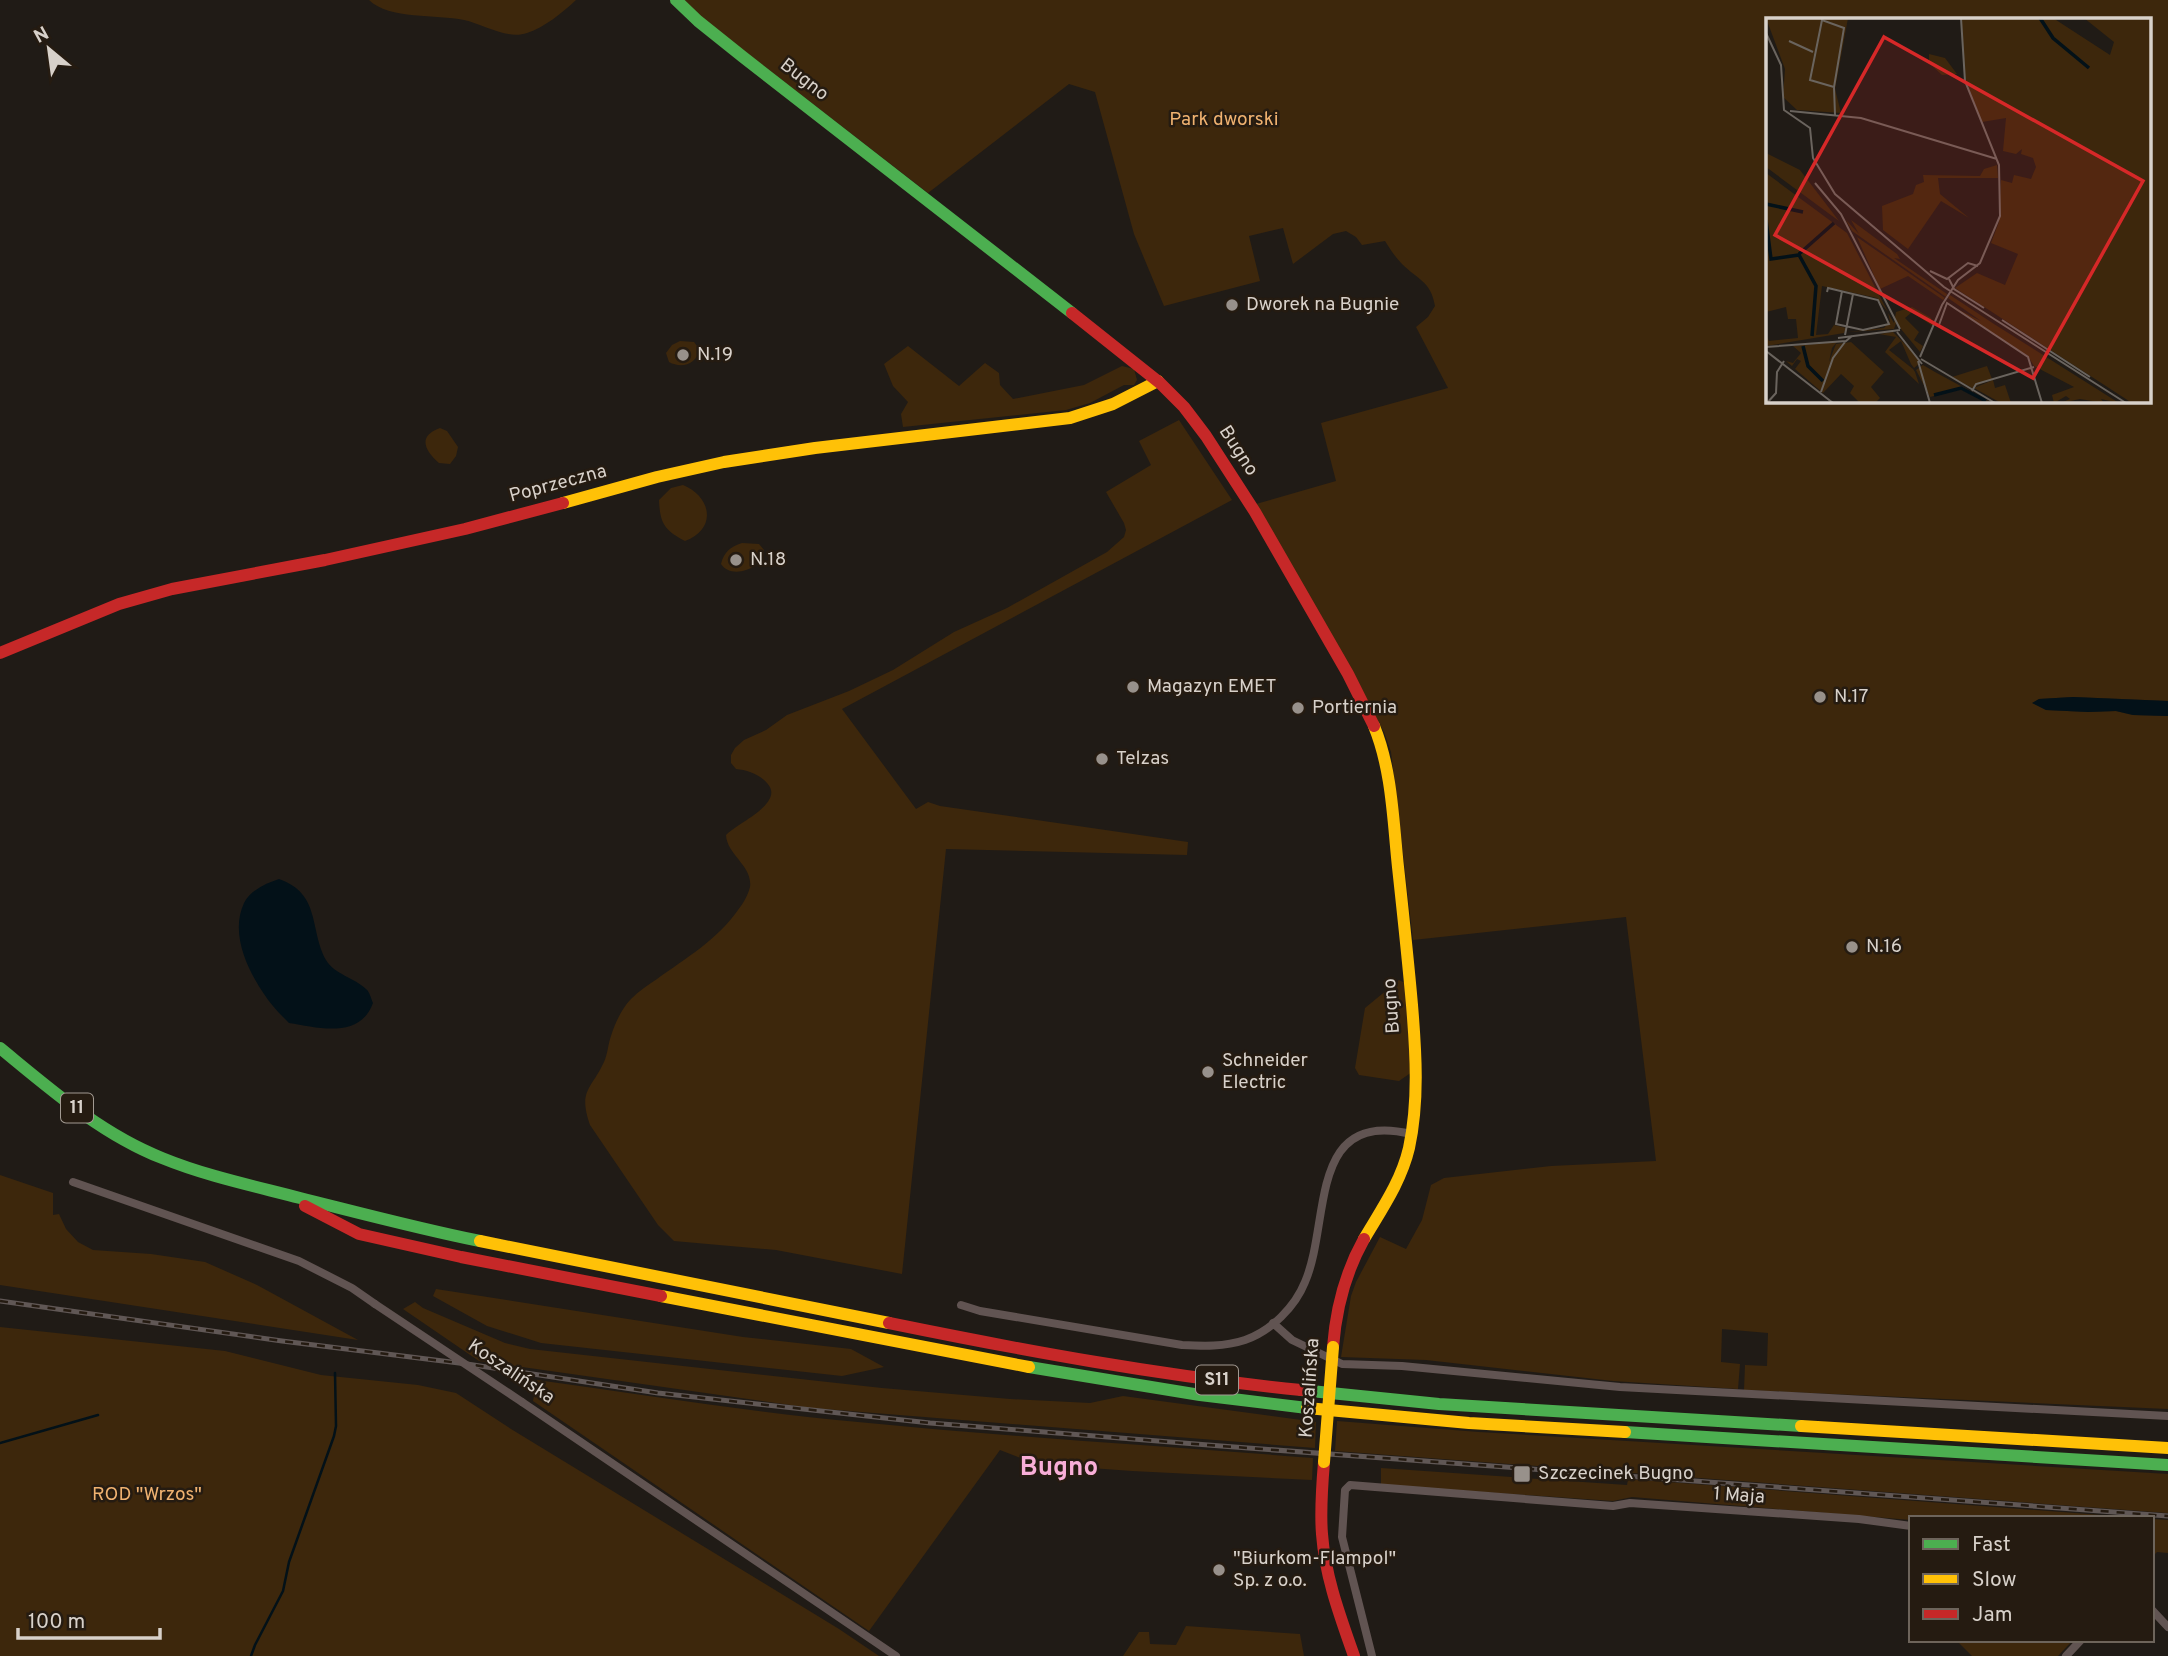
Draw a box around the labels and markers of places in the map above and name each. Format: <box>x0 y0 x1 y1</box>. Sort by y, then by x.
place label: Dworek na Bugnie <box>1246 293 1399 317</box>
marker: Dworek na Bugnie <box>1224 297 1240 313</box>
place label: N.19 <box>697 343 733 367</box>
marker: N.19 <box>675 347 691 363</box>
place label: N.18 <box>750 548 786 572</box>
marker: N.18 <box>728 552 744 568</box>
place label: Magazyn EMET <box>1147 675 1277 699</box>
marker: Magazyn EMET <box>1125 679 1141 695</box>
place label: N.17 <box>1834 685 1869 709</box>
marker: N.17 <box>1812 689 1828 705</box>
place label: Portiernia <box>1312 696 1397 720</box>
marker: Portiernia <box>1290 700 1306 716</box>
place label: Telzas <box>1116 747 1169 771</box>
marker: Telzas <box>1094 751 1110 767</box>
place label: N.16 <box>1866 935 1902 959</box>
marker: N.16 <box>1844 939 1860 955</box>
place label: Schneider Electric <box>1222 1049 1309 1095</box>
marker: Schneider Electric <box>1200 1064 1216 1080</box>
place label: Szczecinek Bugno <box>1538 1462 1694 1486</box>
marker: Szczecinek Bugno <box>1512 1464 1532 1484</box>
place label: "Biurkom-Flampol" Sp. z o.o. <box>1233 1547 1396 1593</box>
marker: "Biurkom-Flampol" Sp. z o.o. <box>1211 1562 1227 1578</box>

